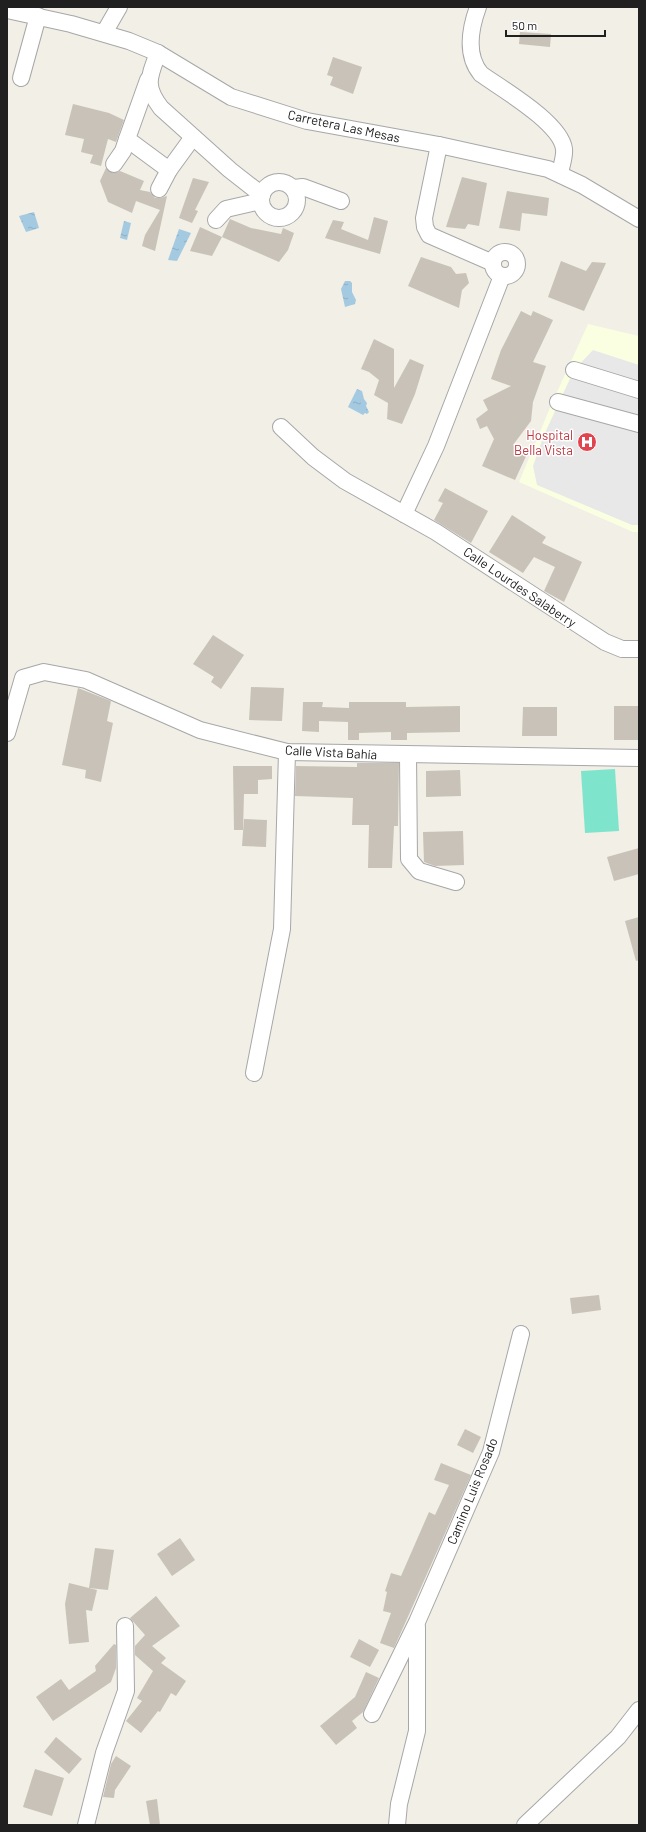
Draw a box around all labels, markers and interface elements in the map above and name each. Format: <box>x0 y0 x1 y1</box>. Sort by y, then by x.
scale bar <box>506 12 605 38</box>
text: 50 m <box>512 18 537 32</box>
street label: Carretera Las Mesas <box>286 106 402 146</box>
place label: Hospital Bella Vista <box>514 427 573 458</box>
hospital icon: Hospital Bella Vista <box>576 431 598 453</box>
street label: Calle Lourdes Salaberry <box>461 543 579 631</box>
street label: Calle Vista Bahía <box>285 742 377 762</box>
street label: Camino Luis Rosado <box>443 1435 501 1547</box>

